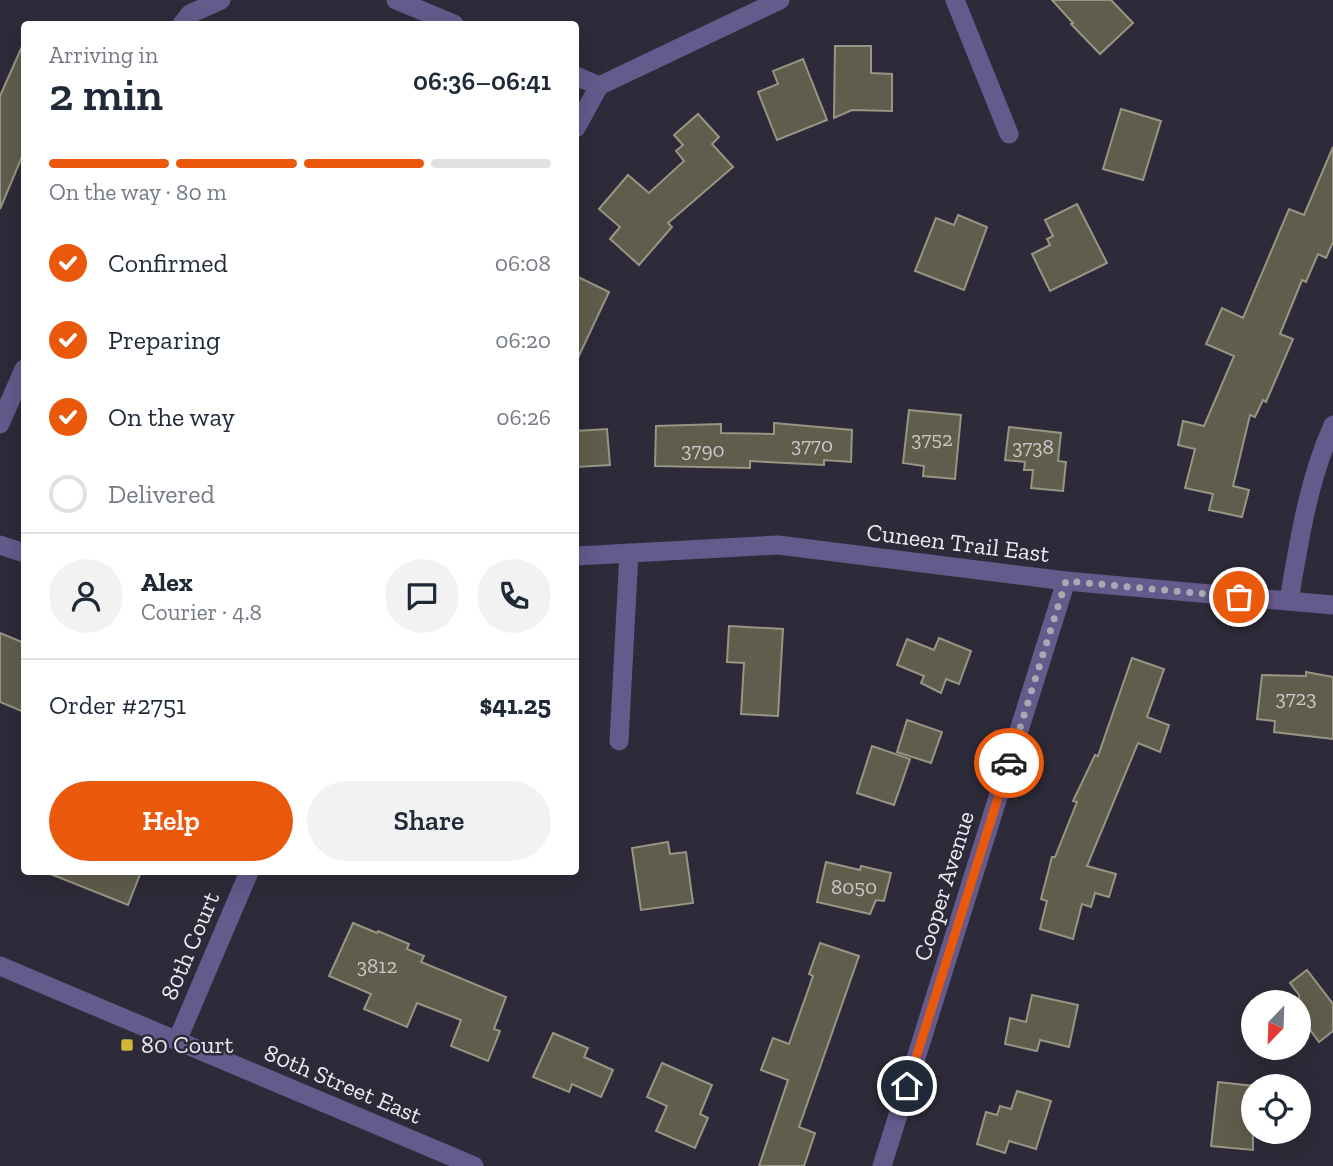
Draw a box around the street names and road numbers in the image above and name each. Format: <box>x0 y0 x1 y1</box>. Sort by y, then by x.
street label: Cuneen Trail East <box>865 517 1051 568</box>
street label: Cooper Avenue <box>907 807 980 964</box>
street label: 80th Court <box>154 887 225 1004</box>
street label: 80th Street East <box>260 1037 426 1130</box>

